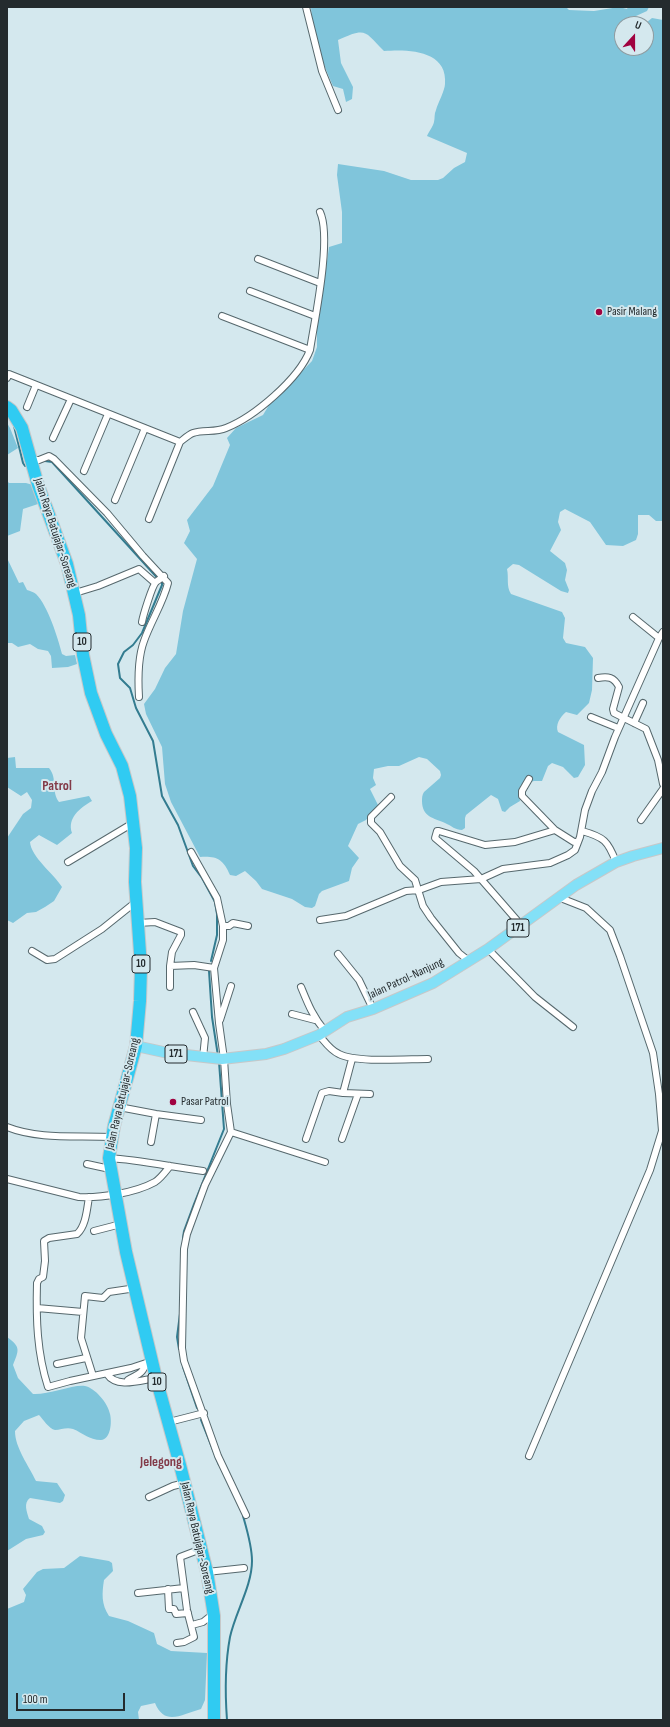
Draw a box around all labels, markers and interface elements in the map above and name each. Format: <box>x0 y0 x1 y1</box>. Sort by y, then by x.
north arrow <box>614 16 654 56</box>
text: U <box>633 18 643 32</box>
place label: Pasir Malang <box>607 305 657 319</box>
marker: Pasir Malang <box>594 307 604 317</box>
street label: Jalan Raya Batujajar-Soreang <box>30 476 80 590</box>
road number: 10 <box>73 633 91 651</box>
district label: Patrol <box>42 778 72 794</box>
road number: 171 <box>507 919 529 937</box>
road number: 10 <box>132 955 150 973</box>
street label: Jalan Patrol-Nanjung <box>366 955 446 1003</box>
street label: Jalan Raya Batujajar-Soreang <box>103 1037 143 1151</box>
road number: 171 <box>165 1045 187 1063</box>
place label: Pasar Patrol <box>181 1095 228 1109</box>
marker: Pasar Patrol <box>168 1097 178 1107</box>
road number: 10 <box>148 1373 166 1391</box>
district label: Jelegong <box>140 1454 182 1470</box>
street label: Jalan Raya Batujajar-Soreang <box>177 1481 217 1595</box>
scale bar <box>18 1685 127 1711</box>
text: 100 m <box>23 1692 48 1707</box>

